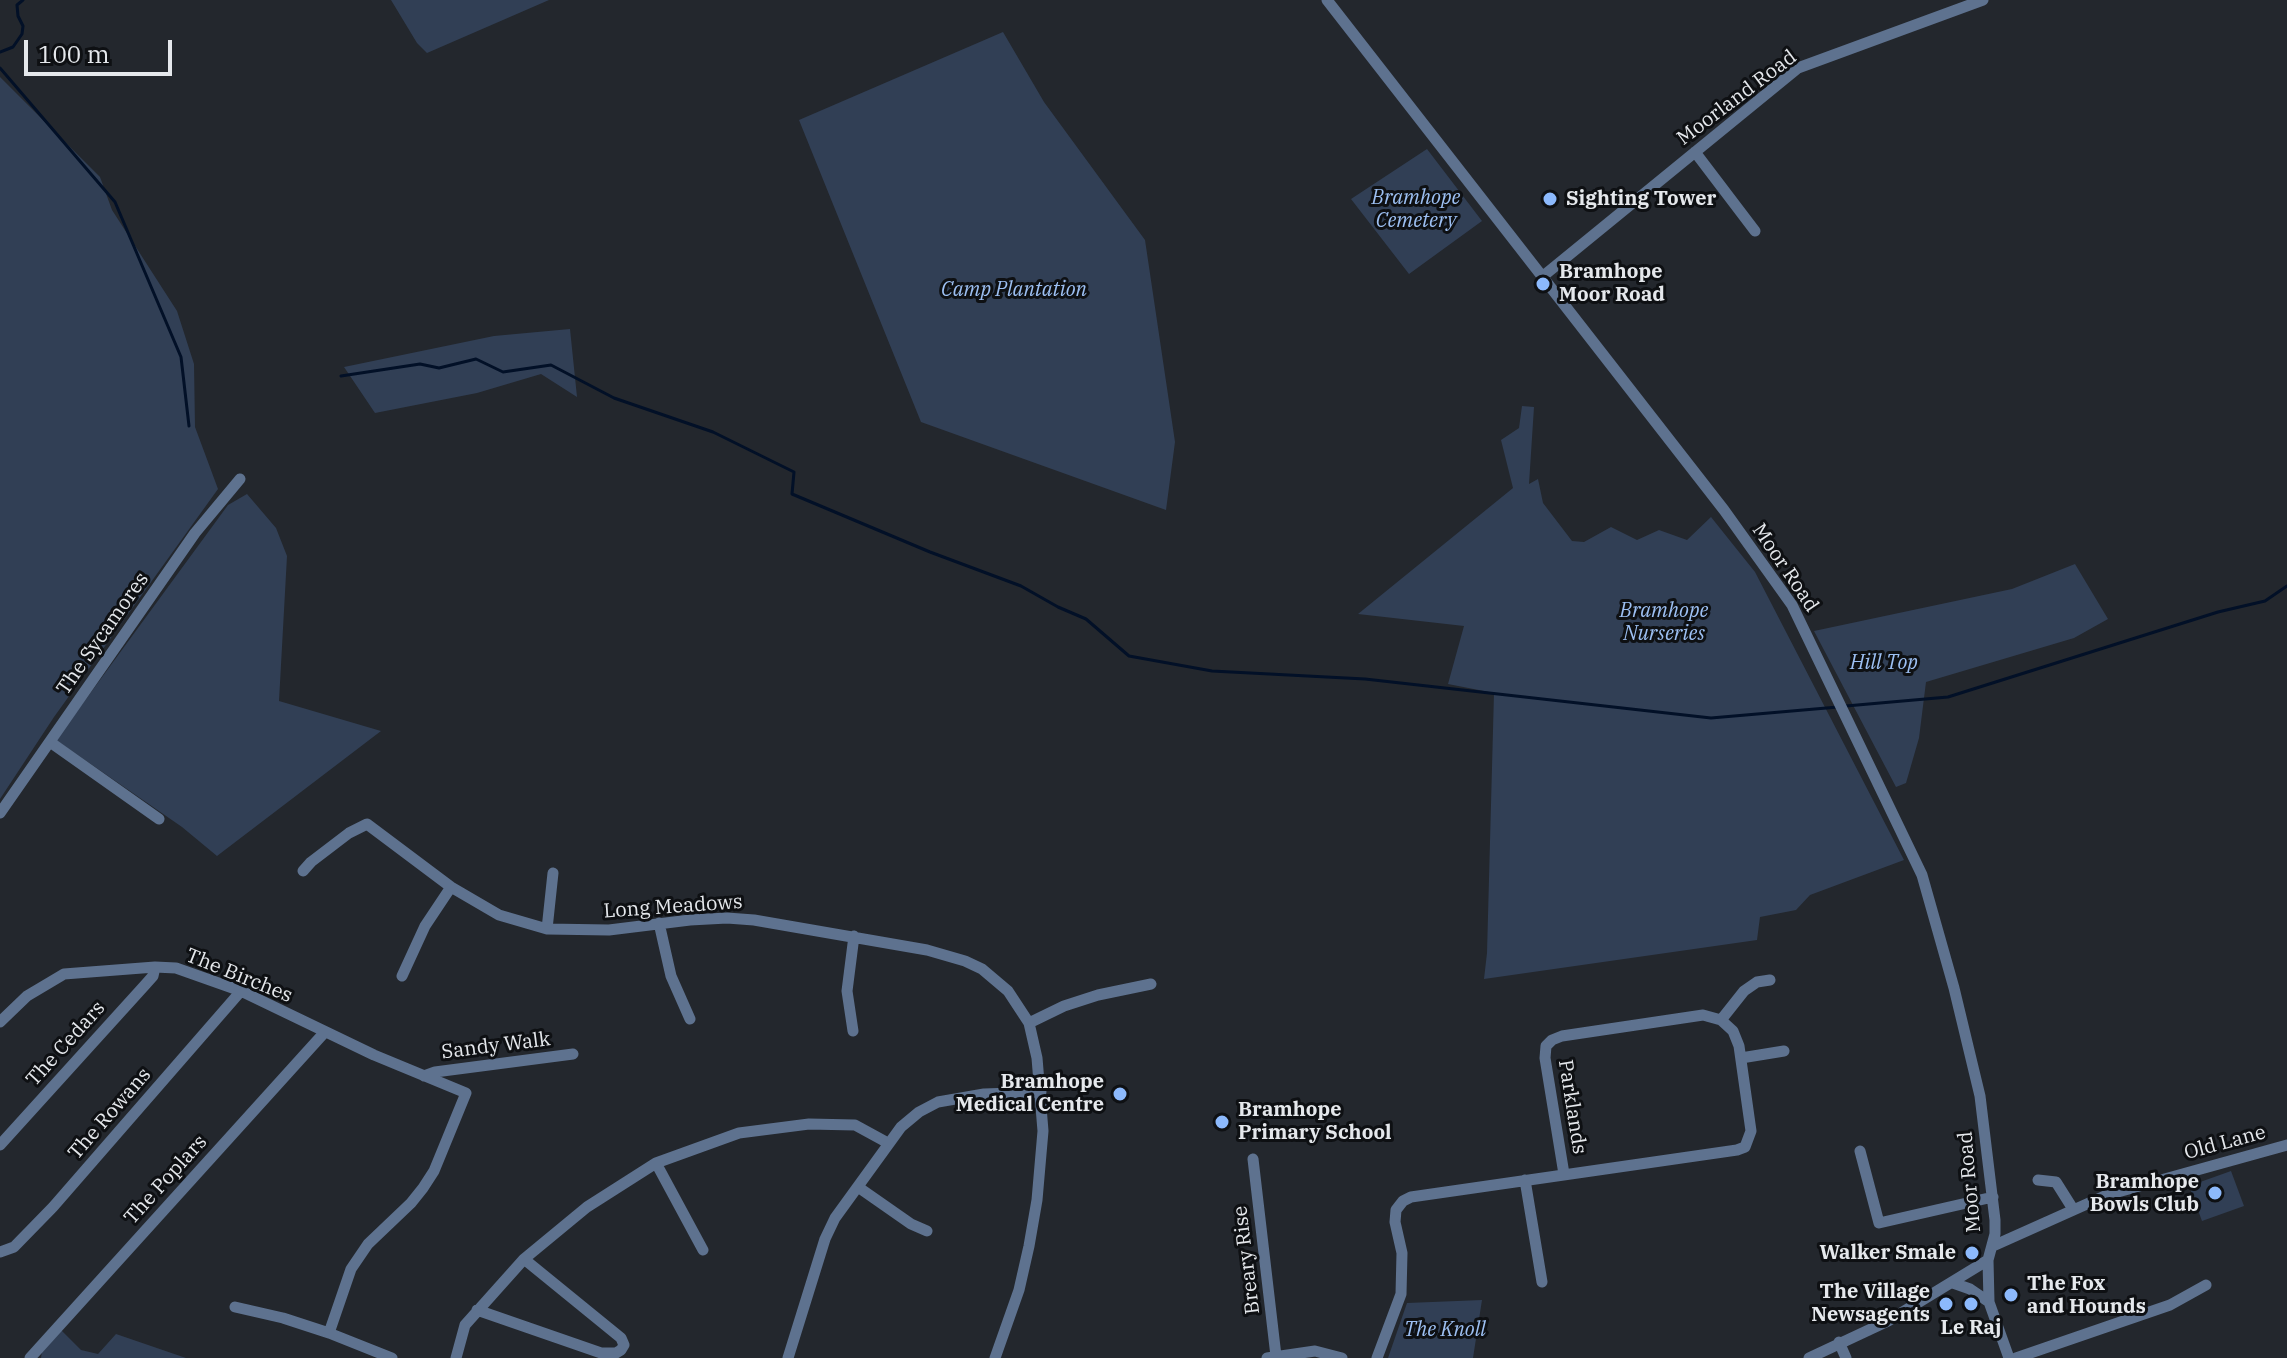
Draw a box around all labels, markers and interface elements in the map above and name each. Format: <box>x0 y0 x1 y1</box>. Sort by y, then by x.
scale bar <box>28 24 176 74</box>
text: 100 m <box>38 38 110 70</box>
street label: Moorland Road <box>1673 45 1801 151</box>
park label: Bramhope Cemetery <box>1372 186 1460 233</box>
place label: Sighting Tower <box>1566 187 1716 211</box>
marker: Sighting Tower <box>1541 190 1559 208</box>
place label: Bramhope Moor Road <box>1559 260 1665 307</box>
marker: Bramhope Moor Road <box>1534 275 1552 293</box>
park label: Camp Plantation <box>941 278 1087 302</box>
street label: Moor Road <box>1747 519 1823 617</box>
street label: The Sycamores <box>52 568 154 700</box>
park label: Bramhope Nurseries <box>1620 599 1708 646</box>
park label: Hill Top <box>1850 651 1918 675</box>
street label: Long Meadows <box>603 890 743 924</box>
street label: The Birches <box>182 944 296 1008</box>
street label: The Cedars <box>22 996 110 1092</box>
street label: Sandy Walk <box>440 1027 552 1065</box>
street label: Parklands <box>1553 1058 1591 1156</box>
street label: The Rowans <box>64 1063 156 1165</box>
place label: Bramhope Medical Centre <box>956 1070 1104 1117</box>
marker: Bramhope Medical Centre <box>1111 1085 1129 1103</box>
place label: Bramhope Primary School <box>1238 1098 1392 1145</box>
marker: Bramhope Primary School <box>1213 1113 1231 1131</box>
street label: Old Lane <box>2182 1121 2268 1165</box>
street label: The Poplars <box>120 1130 212 1230</box>
street label: Moor Road <box>1954 1130 1986 1234</box>
place label: Bramhope Bowls Club <box>2090 1170 2199 1217</box>
marker: Bramhope Bowls Club <box>2206 1184 2224 1202</box>
street label: Breary Rise <box>1228 1204 1266 1316</box>
place label: Walker Smale <box>1819 1241 1956 1265</box>
marker: Walker Smale <box>1963 1244 1981 1262</box>
place label: The Fox and Hounds <box>2027 1272 2146 1319</box>
place label: The Village Newsagents <box>1811 1280 1930 1327</box>
marker: The Fox and Hounds <box>2002 1286 2020 1304</box>
marker: The Village Newsagents <box>1937 1295 1955 1313</box>
marker: Le Raj <box>1962 1295 1980 1313</box>
place label: Le Raj <box>1941 1316 2001 1340</box>
park label: The Knoll <box>1404 1318 1486 1342</box>

